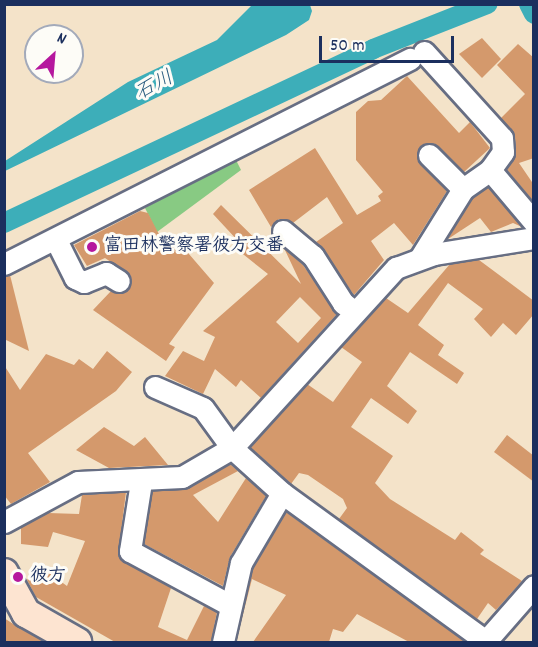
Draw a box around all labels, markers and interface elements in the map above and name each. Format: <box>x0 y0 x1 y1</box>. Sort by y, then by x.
north arrow <box>24 24 84 84</box>
scale bar <box>322 24 457 62</box>
text: N <box>53 27 70 51</box>
text: 50 m <box>330 34 365 59</box>
water label: 石川 <box>132 67 178 107</box>
place label: 富田林警察署彼方交番 <box>104 236 284 258</box>
marker: 富田林警察署彼方交番 <box>85 240 99 254</box>
place label: 彼方 <box>30 566 66 588</box>
marker: 彼方 <box>11 570 25 584</box>

